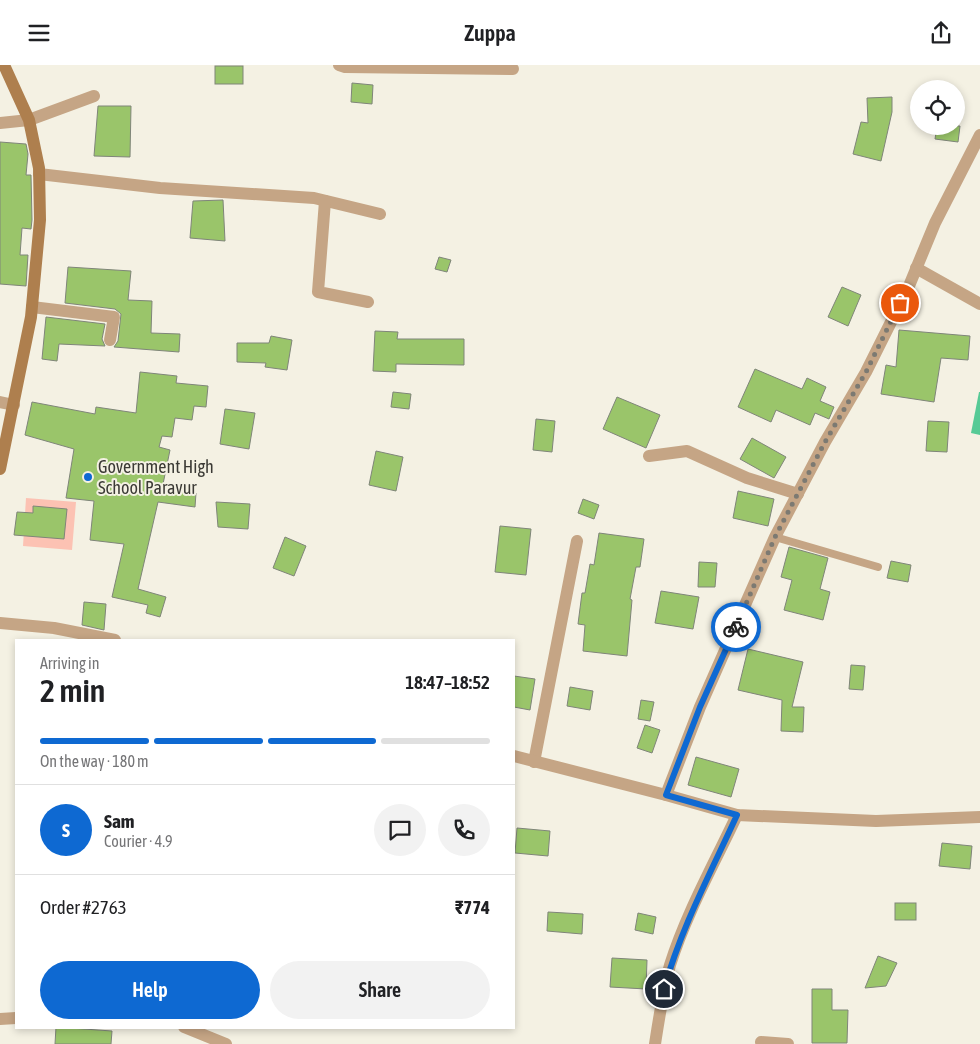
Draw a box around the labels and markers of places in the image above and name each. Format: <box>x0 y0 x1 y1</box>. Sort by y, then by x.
pin <box>879 282 921 324</box>
place label: Government High School Paravur <box>98 456 214 498</box>
marker: Government High School Paravur <box>82 471 94 483</box>
pin <box>643 968 685 1010</box>

